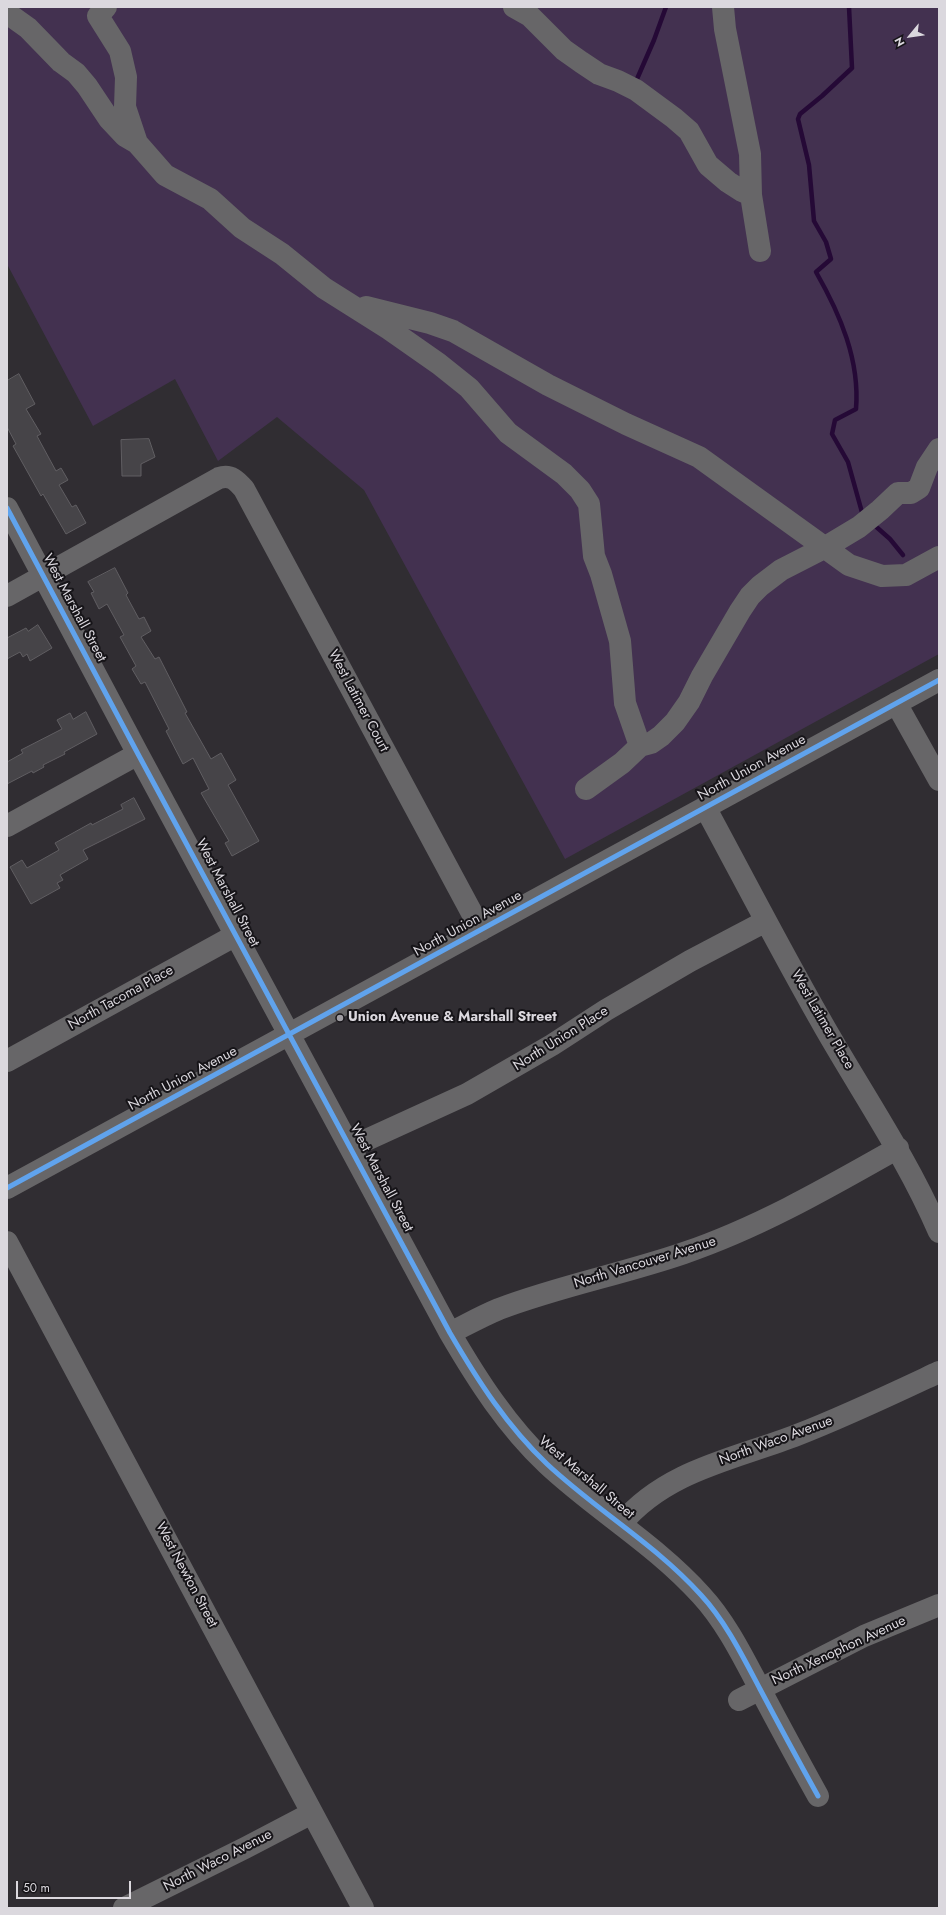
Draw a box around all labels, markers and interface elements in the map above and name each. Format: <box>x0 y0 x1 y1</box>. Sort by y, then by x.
north arrow <box>890 16 930 56</box>
text: N <box>890 34 909 50</box>
street label: West Marshall Street <box>38 551 110 665</box>
street label: West Latimer Court <box>324 647 392 755</box>
street label: North Union Avenue <box>695 731 809 805</box>
street label: West Marshall Street <box>191 836 263 950</box>
street label: North Union Avenue <box>411 887 525 961</box>
street label: North Tacoma Place <box>65 962 177 1034</box>
street label: West Latimer Place <box>787 967 857 1073</box>
street label: North Union Place <box>510 1003 612 1075</box>
place label: Union Avenue & Marshall Street <box>348 1010 557 1026</box>
marker: Union Avenue & Marshall Street <box>335 1013 345 1023</box>
street label: North Union Avenue <box>126 1043 240 1115</box>
street label: West Marshall Street <box>345 1121 417 1235</box>
street label: North Vancouver Avenue <box>572 1233 718 1293</box>
street label: North Waco Avenue <box>717 1413 835 1469</box>
street label: West Marshall Street <box>535 1433 637 1523</box>
street label: West Newton Street <box>151 1520 221 1630</box>
street label: North Xenophon Avenue <box>769 1613 909 1689</box>
street label: North Waco Avenue <box>161 1826 275 1896</box>
scale bar <box>18 1873 133 1899</box>
text: 50 m <box>23 1879 50 1897</box>

